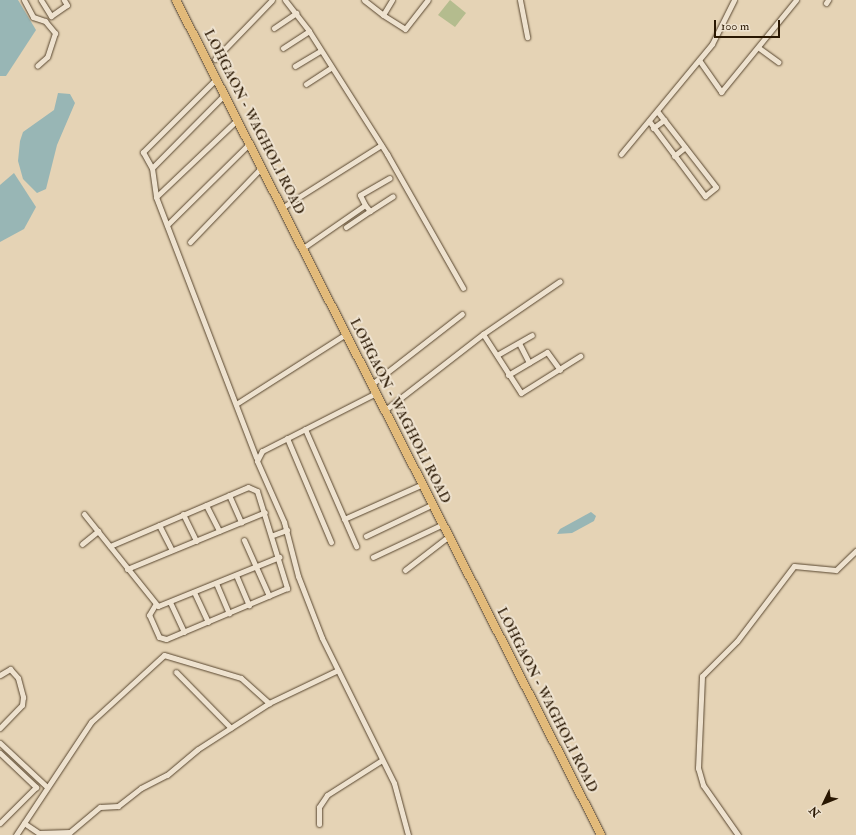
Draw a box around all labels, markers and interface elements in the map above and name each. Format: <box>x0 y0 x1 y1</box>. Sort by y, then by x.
scale bar <box>716 12 782 38</box>
text: 100 m <box>721 19 749 34</box>
street label: LOHGAON - WAGHOLI ROAD <box>200 27 308 217</box>
street label: LOHGAON - WAGHOLI ROAD <box>346 316 454 506</box>
street label: LOHGAON - WAGHOLI ROAD <box>493 605 601 795</box>
north arrow <box>804 783 844 823</box>
text: N <box>807 803 823 820</box>

